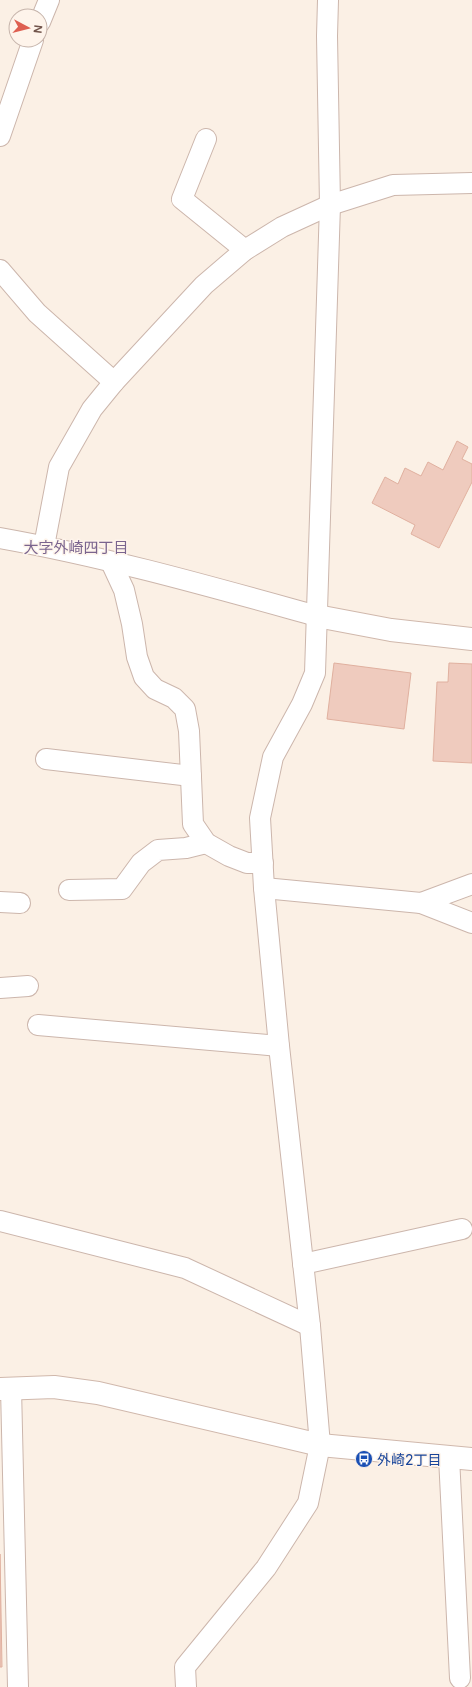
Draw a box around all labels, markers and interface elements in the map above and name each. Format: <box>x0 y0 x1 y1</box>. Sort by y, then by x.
north arrow <box>8 8 48 48</box>
text: N <box>30 24 45 34</box>
district label: 大字外崎四丁目 <box>23 538 129 557</box>
bus stop icon: 外崎2丁目 <box>354 1449 374 1469</box>
place label: 外崎2丁目 <box>377 1451 442 1468</box>

